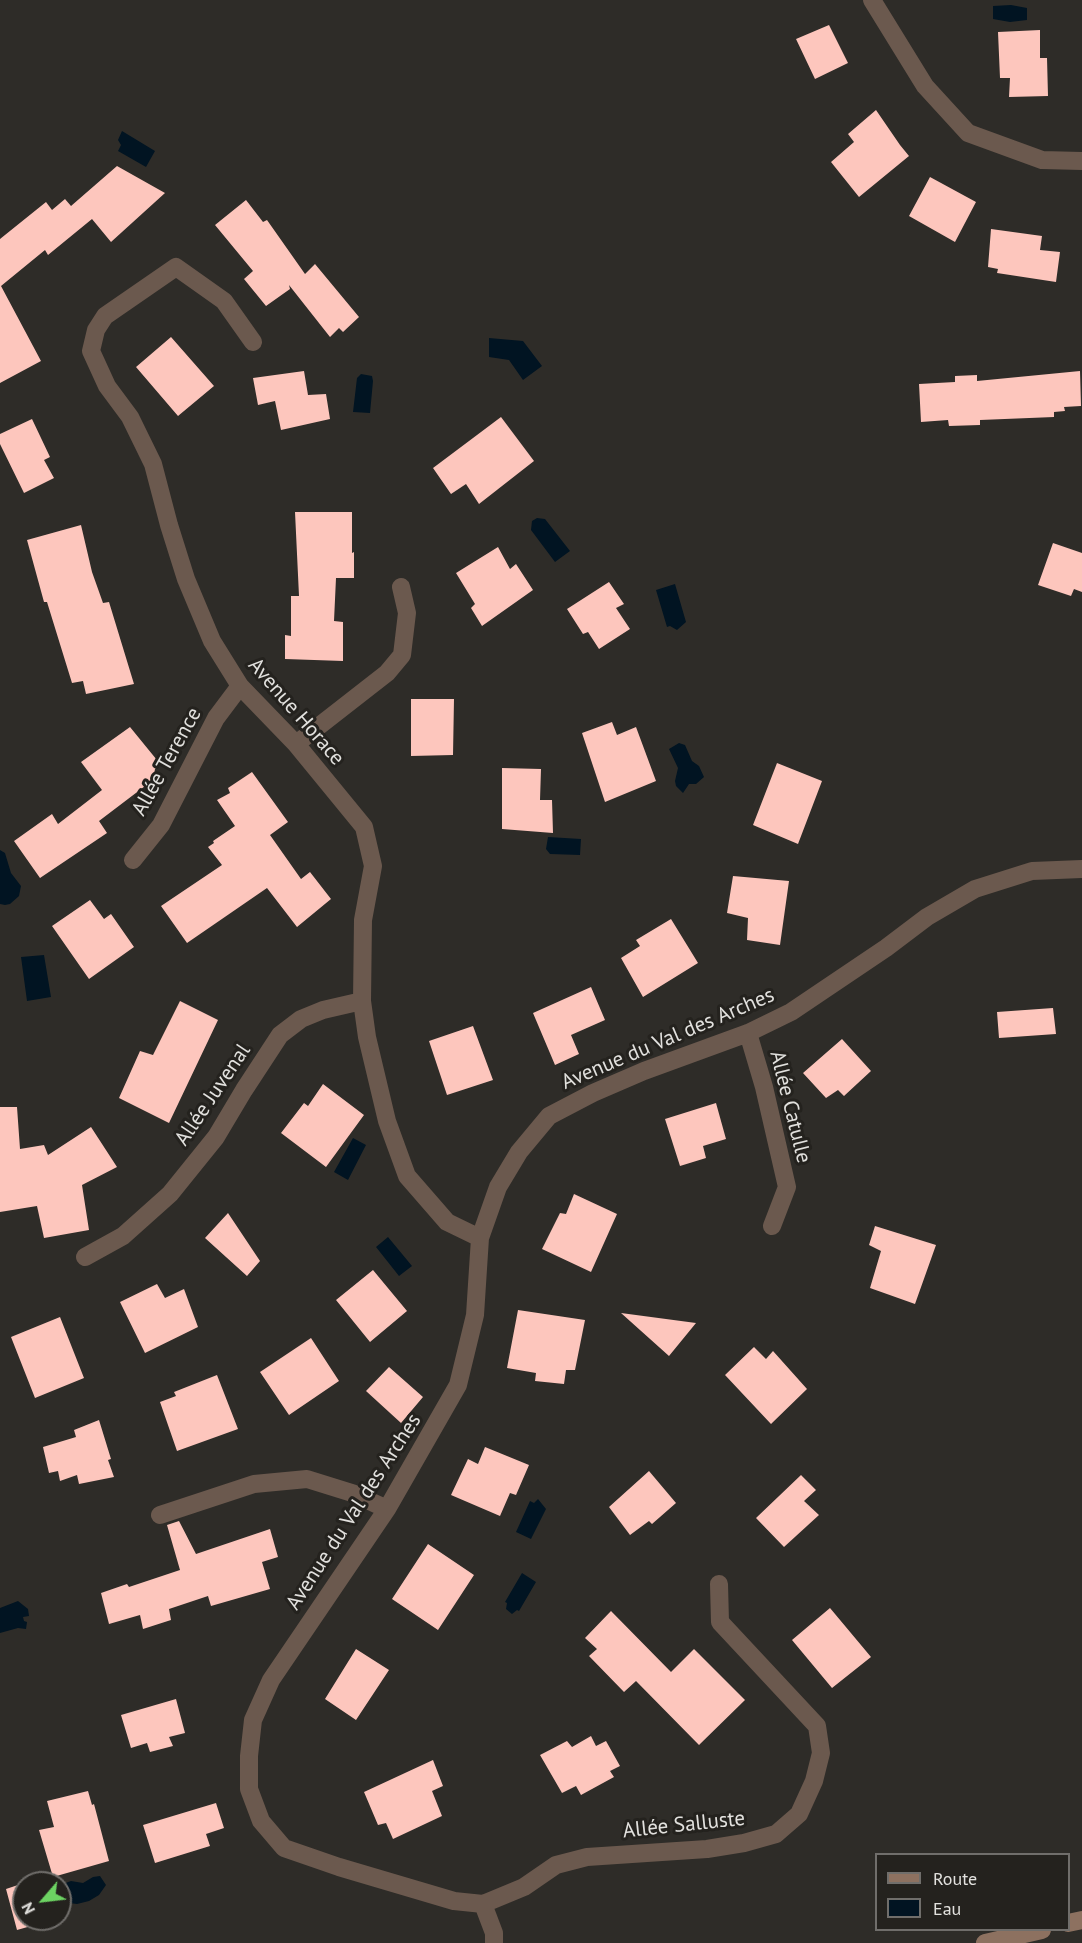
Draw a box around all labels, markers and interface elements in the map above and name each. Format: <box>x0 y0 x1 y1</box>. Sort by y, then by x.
street label: Avenue Horace <box>243 653 349 771</box>
street label: Allée Terence <box>127 703 207 821</box>
street label: Avenue du Val des Arches <box>558 983 778 1095</box>
street label: Allée Juvenal <box>170 1039 256 1151</box>
street label: Allée Catulle <box>764 1048 816 1166</box>
street label: Avenue du Val des Arches <box>281 1409 427 1615</box>
street label: Allée Salluste <box>622 1806 746 1844</box>
legend <box>875 1853 1070 1931</box>
text: Route <box>933 1867 977 1890</box>
north arrow <box>12 1871 72 1931</box>
text: Eau <box>933 1897 961 1920</box>
text: N <box>17 1899 39 1918</box>

